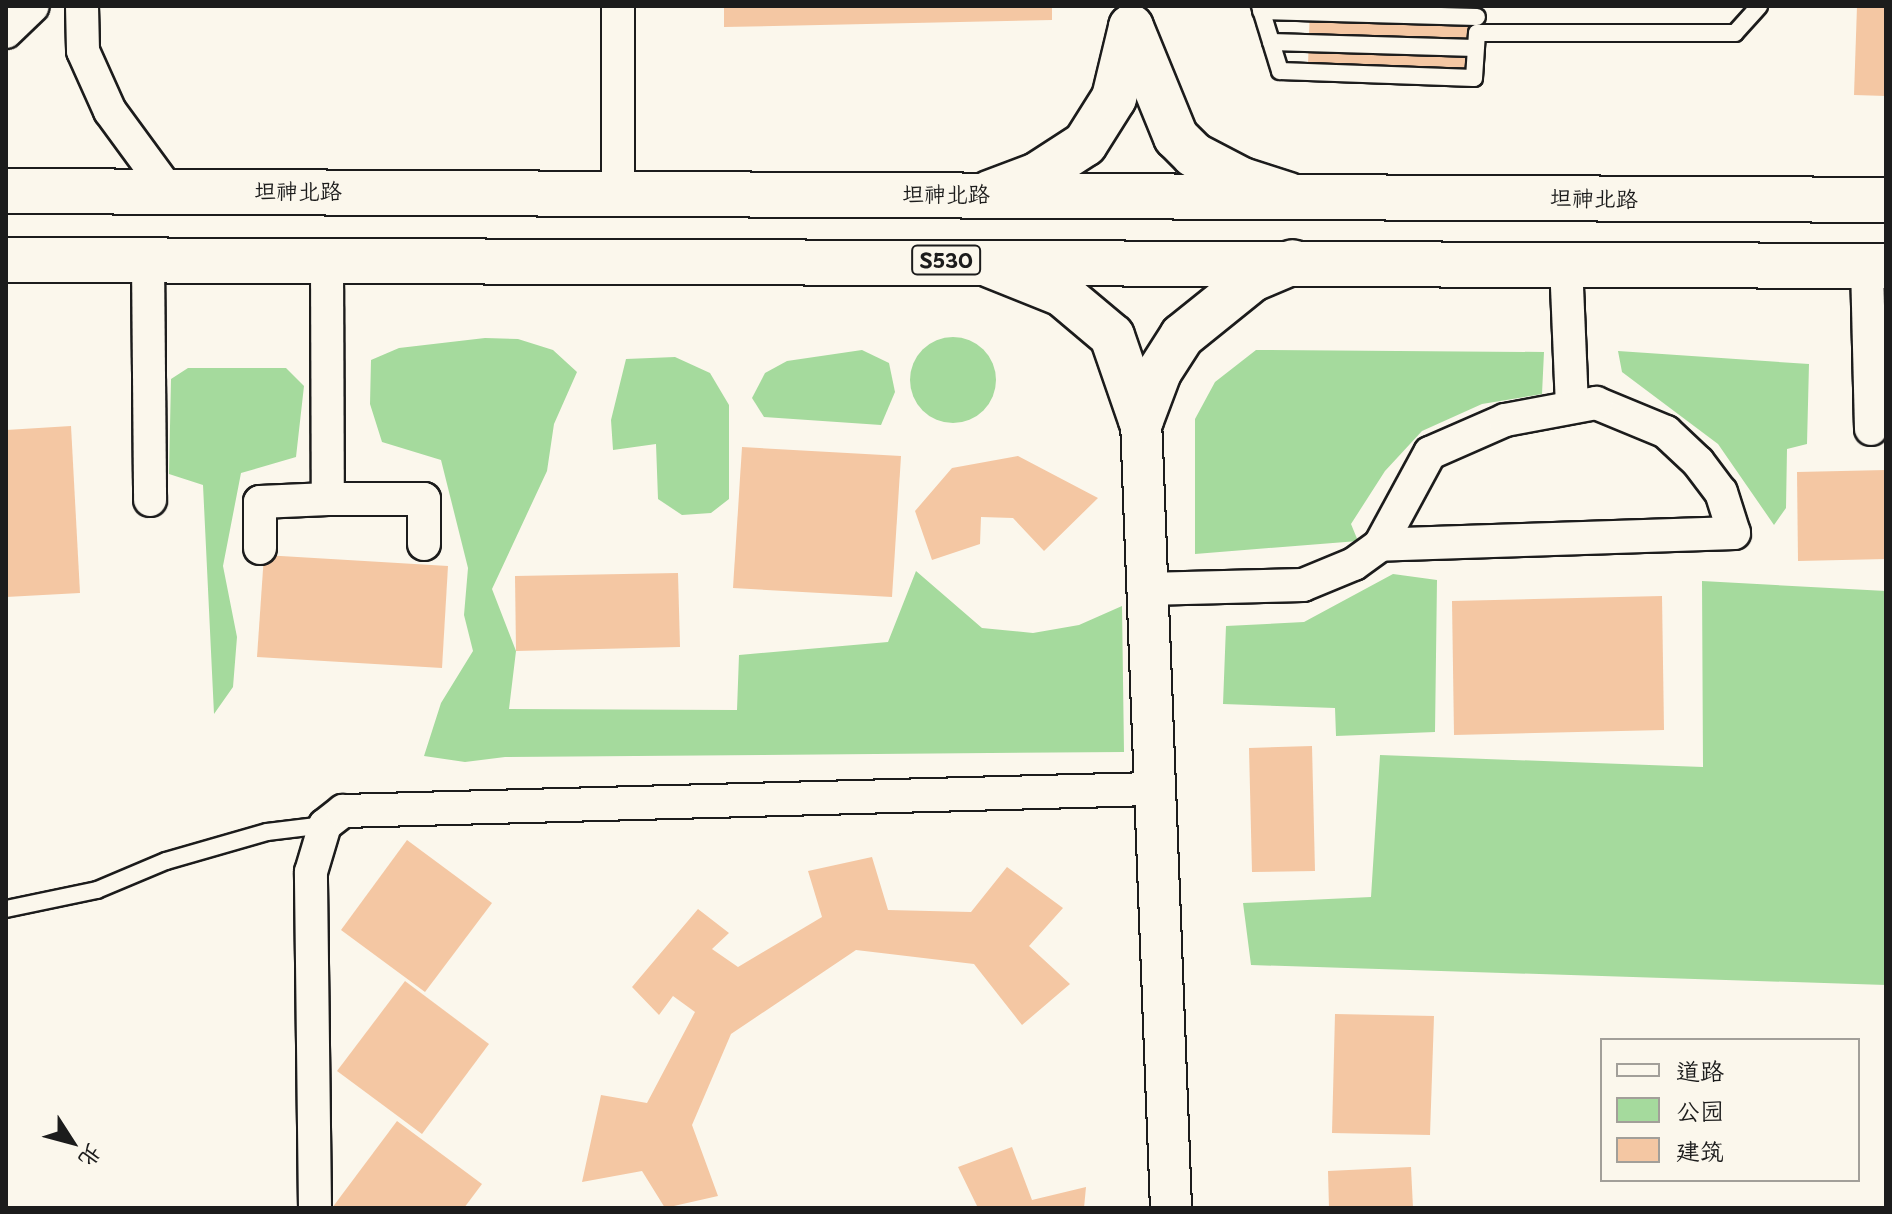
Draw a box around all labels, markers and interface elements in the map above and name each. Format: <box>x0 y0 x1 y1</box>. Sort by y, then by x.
street label: 坦神北路 <box>254 177 342 203</box>
street label: 坦神北路 <box>902 180 990 206</box>
street label: 坦神北路 <box>1550 183 1638 211</box>
road number: S530 <box>910 244 982 276</box>
legend <box>1600 1038 1860 1182</box>
text: 道路 <box>1676 1052 1724 1088</box>
text: 公园 <box>1676 1092 1724 1128</box>
north arrow <box>32 1102 112 1182</box>
text: 建筑 <box>1676 1132 1724 1168</box>
text: 北 <box>72 1138 112 1175</box>

